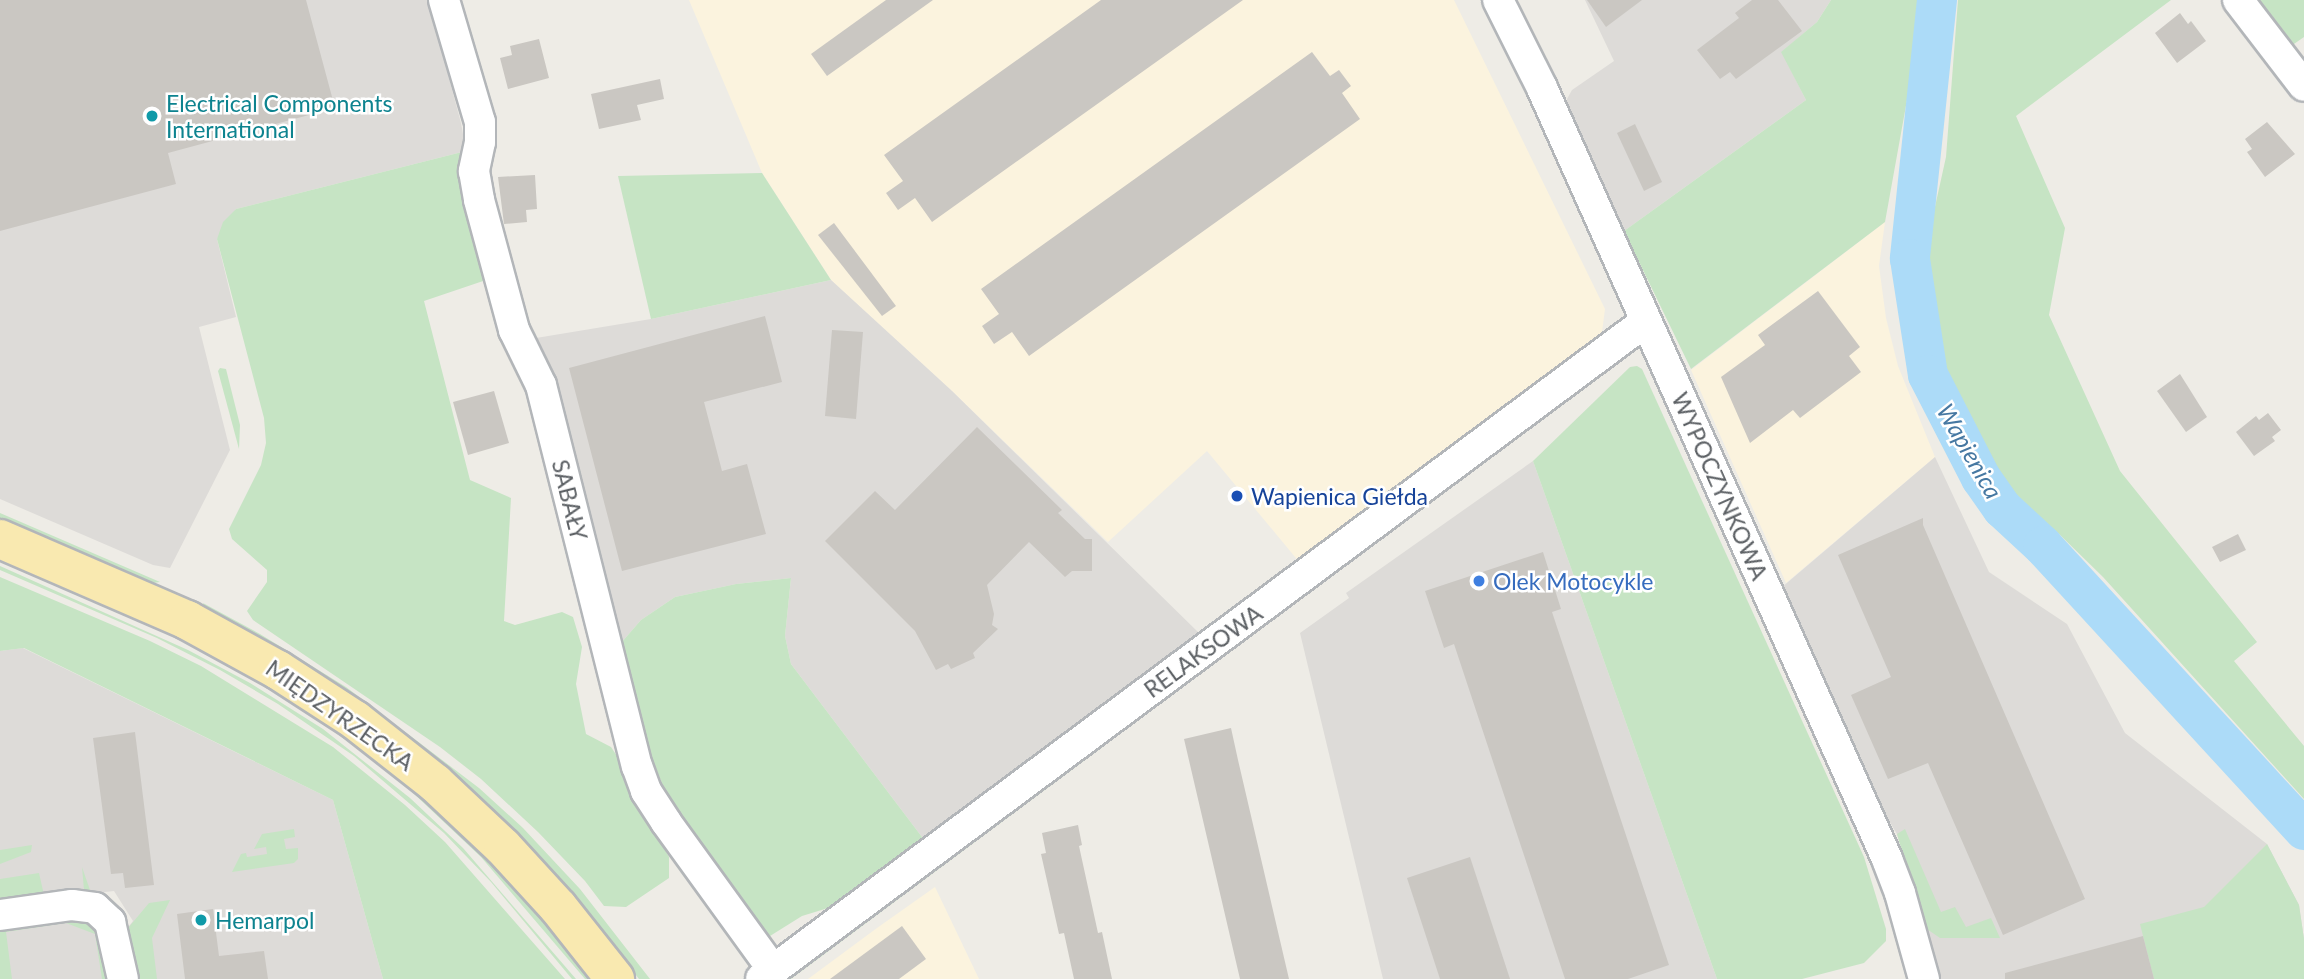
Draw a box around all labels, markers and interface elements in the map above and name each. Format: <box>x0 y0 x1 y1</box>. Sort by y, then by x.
place label: Electrical Components International <box>166 89 392 143</box>
marker: Electrical Components International <box>144 108 160 124</box>
street label: WYPOCZYNKOWA <box>1666 388 1774 584</box>
water label: Wapienica <box>1931 398 2009 504</box>
street label: SABAŁY <box>547 457 593 543</box>
place label: Wapienica Giełda <box>1251 482 1428 510</box>
marker: Wapienica Giełda <box>1229 488 1245 504</box>
place label: Olek Motocykle <box>1493 567 1653 595</box>
marker: Olek Motocykle <box>1471 573 1487 589</box>
street label: RELAKSOWA <box>1139 599 1267 703</box>
street label: MIĘDZYRZECKA <box>261 654 419 776</box>
place label: Hemarpol <box>215 906 314 934</box>
marker: Hemarpol <box>193 912 209 928</box>

